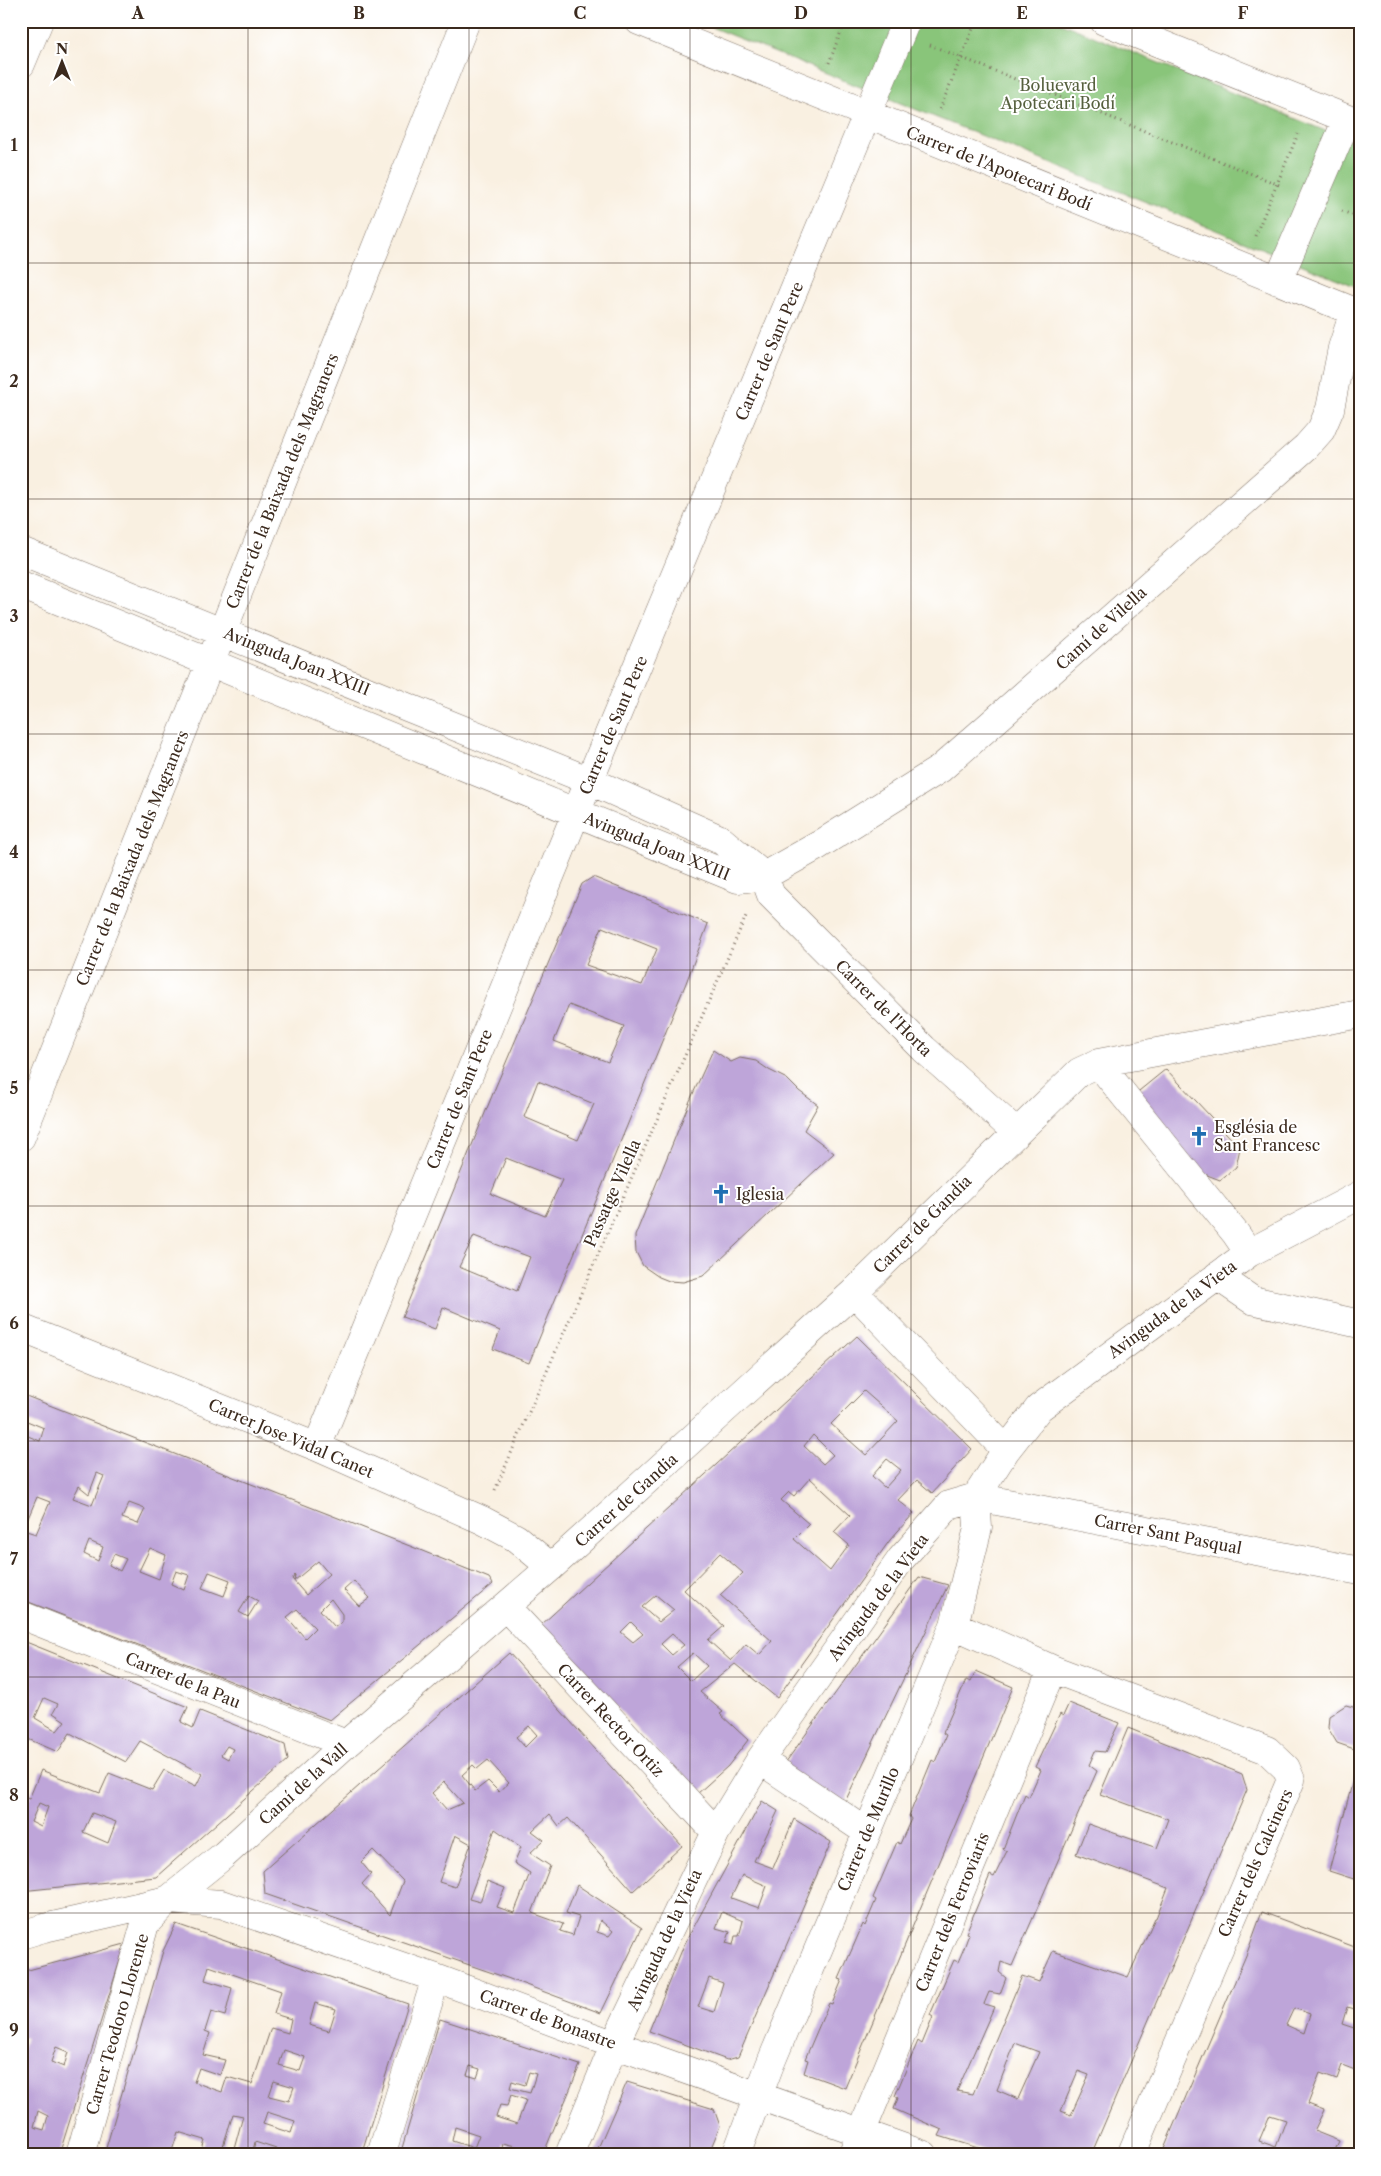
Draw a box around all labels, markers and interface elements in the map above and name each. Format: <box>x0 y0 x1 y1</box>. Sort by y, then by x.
text: A <box>131 3 145 23</box>
text: B <box>353 3 365 23</box>
text: C <box>574 3 586 23</box>
text: D <box>794 3 808 23</box>
text: E <box>1016 3 1028 23</box>
text: F <box>1238 3 1249 23</box>
north arrow <box>38 38 88 88</box>
text: N <box>56 40 68 58</box>
park label: Boluevard Apotecari Bodí <box>1000 75 1115 113</box>
street label: Carrer de l'Apotecari Bodí <box>903 122 1095 214</box>
text: 1 <box>10 135 18 155</box>
street label: Carrer de Sant Pere <box>731 278 807 424</box>
street label: Carrer de la Baixada dels Magraners <box>221 350 343 612</box>
text: 2 <box>9 371 19 391</box>
street label: Camí de Vilella <box>1051 582 1151 674</box>
text: 3 <box>9 606 19 626</box>
street label: Avinguda Joan XXIII <box>220 622 373 699</box>
street label: Carrer de Sant Pere <box>575 652 651 798</box>
street label: Carrer de la Baixada dels Magraners <box>71 727 193 989</box>
street label: Avinguda Joan XXIII <box>580 807 733 884</box>
text: 4 <box>9 842 19 862</box>
street label: Carrer de l'Horta <box>831 955 937 1061</box>
street label: Carrer de Sant Pere <box>422 1026 496 1172</box>
text: 5 <box>10 1078 19 1098</box>
place label: Església de Sant Francesc <box>1214 1117 1320 1155</box>
church icon: Església de Sant Francesc <box>1188 1125 1210 1147</box>
street label: Passatge Vilella <box>579 1136 645 1250</box>
street label: Carrer de Gandia <box>869 1170 976 1277</box>
church icon: Iglesia <box>710 1183 732 1205</box>
place label: Iglesia <box>736 1184 785 1204</box>
street label: Avinguda de la Vieta <box>1103 1255 1241 1363</box>
text: 6 <box>9 1313 19 1333</box>
street label: Carrer Jose Vidal Canet <box>205 1394 377 1482</box>
street label: Carrer de Gandia <box>571 1448 682 1551</box>
street label: Carrer Sant Pasqual <box>1092 1510 1244 1558</box>
street label: Avinguda de la Vieta <box>823 1529 933 1665</box>
text: 7 <box>10 1549 19 1569</box>
street label: Carrer de la Pau <box>122 1648 244 1712</box>
street label: Carrer Rector Ortiz <box>553 1659 669 1781</box>
street label: Camí de la Vall <box>255 1739 352 1829</box>
street label: Carrer de Murillo <box>833 1764 903 1894</box>
text: 8 <box>9 1785 19 1805</box>
street label: Carrer dels Calciners <box>1213 1786 1297 1940</box>
street label: Carrer dels Ferroviaris <box>911 1829 993 1995</box>
street label: Avinguda de la Vieta <box>622 1865 706 2015</box>
street label: Carrer Teodoro Llorente <box>82 1931 153 2117</box>
street label: Carrer de Bonastre <box>477 1985 619 2053</box>
text: 9 <box>9 2020 19 2040</box>

